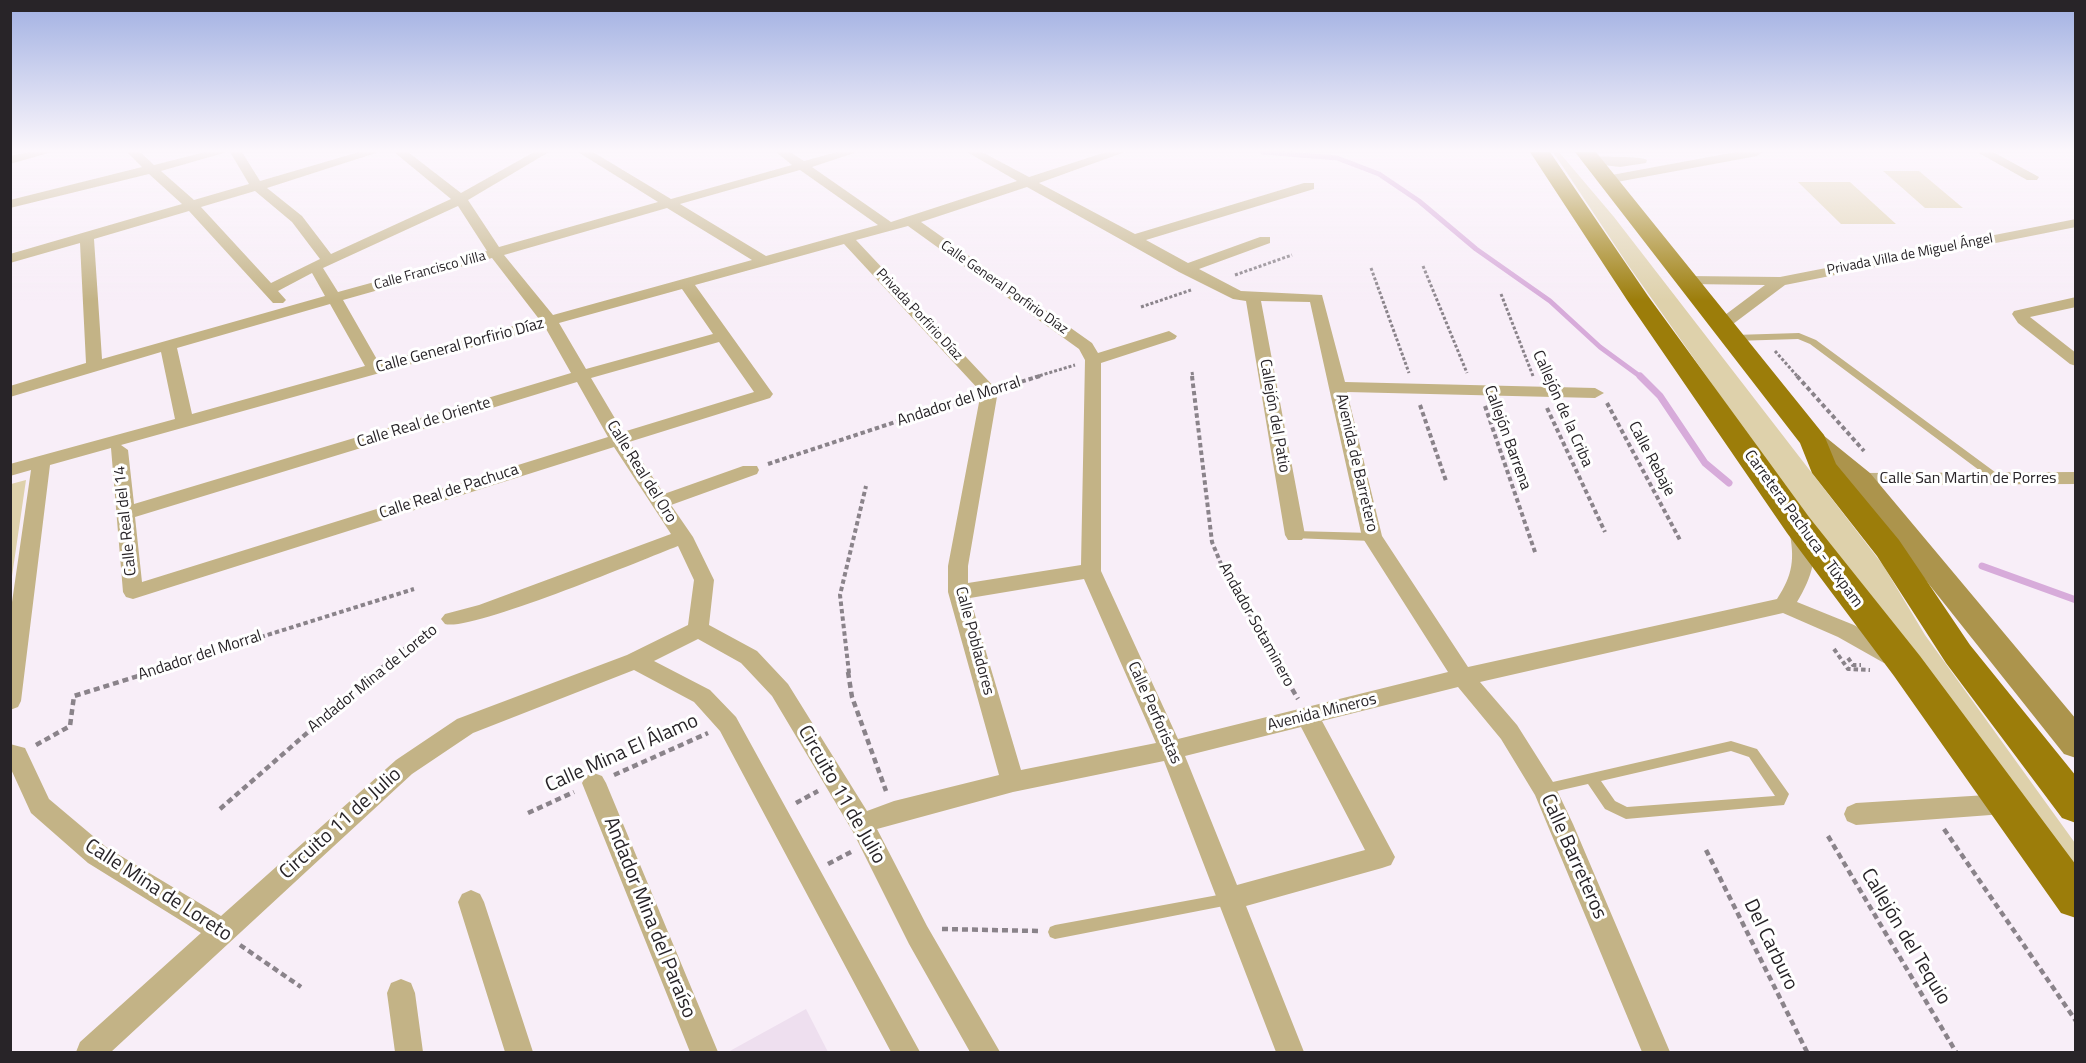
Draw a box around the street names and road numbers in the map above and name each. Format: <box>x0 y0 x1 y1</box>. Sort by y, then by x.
street label: Privada Villa de Miguel Ángel <box>1826 231 1994 279</box>
street label: Calle General Porfirio Díaz <box>937 238 1071 338</box>
street label: Calle Francisco Villa <box>372 248 488 294</box>
street label: Privada Porfirio Díaz <box>872 266 966 364</box>
street label: Calle General Porfirio Díaz <box>374 314 546 378</box>
street label: Callejón de la Criba <box>1528 348 1596 470</box>
street label: Callejón del Patio <box>1255 358 1293 474</box>
street label: Andador del Morral <box>895 373 1023 431</box>
street label: Callejón Barrena <box>1479 383 1535 493</box>
street label: Avenida de Barretero <box>1331 392 1381 534</box>
street label: Calle Real de Oriente <box>355 394 493 452</box>
street label: Calle Real del Oro <box>602 417 680 527</box>
street label: Calle Rebaje <box>1623 419 1679 499</box>
street label: Carretera Pachuca - Túxpam <box>1740 447 1866 611</box>
street label: Calle Real de Pachuca <box>377 460 521 524</box>
street label: Calle Real del 14 <box>111 465 141 577</box>
street label: Calle San Martin de Porres <box>1879 469 2057 489</box>
street label: Andador Sotaminero <box>1214 560 1298 690</box>
street label: Calle Pobladores <box>950 585 998 697</box>
street label: Andador Mina de Loreto <box>304 621 442 737</box>
street label: Andador del Morral <box>136 627 264 685</box>
street label: Calle Perforistas <box>1123 659 1185 767</box>
street label: Avenida Mineros <box>1265 690 1379 736</box>
street label: Calle Mina El Álamo <box>542 710 702 798</box>
street label: Circuito 11 de Julio <box>792 722 890 868</box>
street label: Circuito 11 de Julio <box>275 763 407 885</box>
street label: Calle Barreteros <box>1535 791 1611 923</box>
street label: Andador Mina del Paraíso <box>598 814 700 1022</box>
street label: Calle Mina de Loreto <box>80 835 236 947</box>
street label: Callejón del Tequio <box>1855 864 1955 1010</box>
street label: Del Carburo <box>1738 896 1802 994</box>

